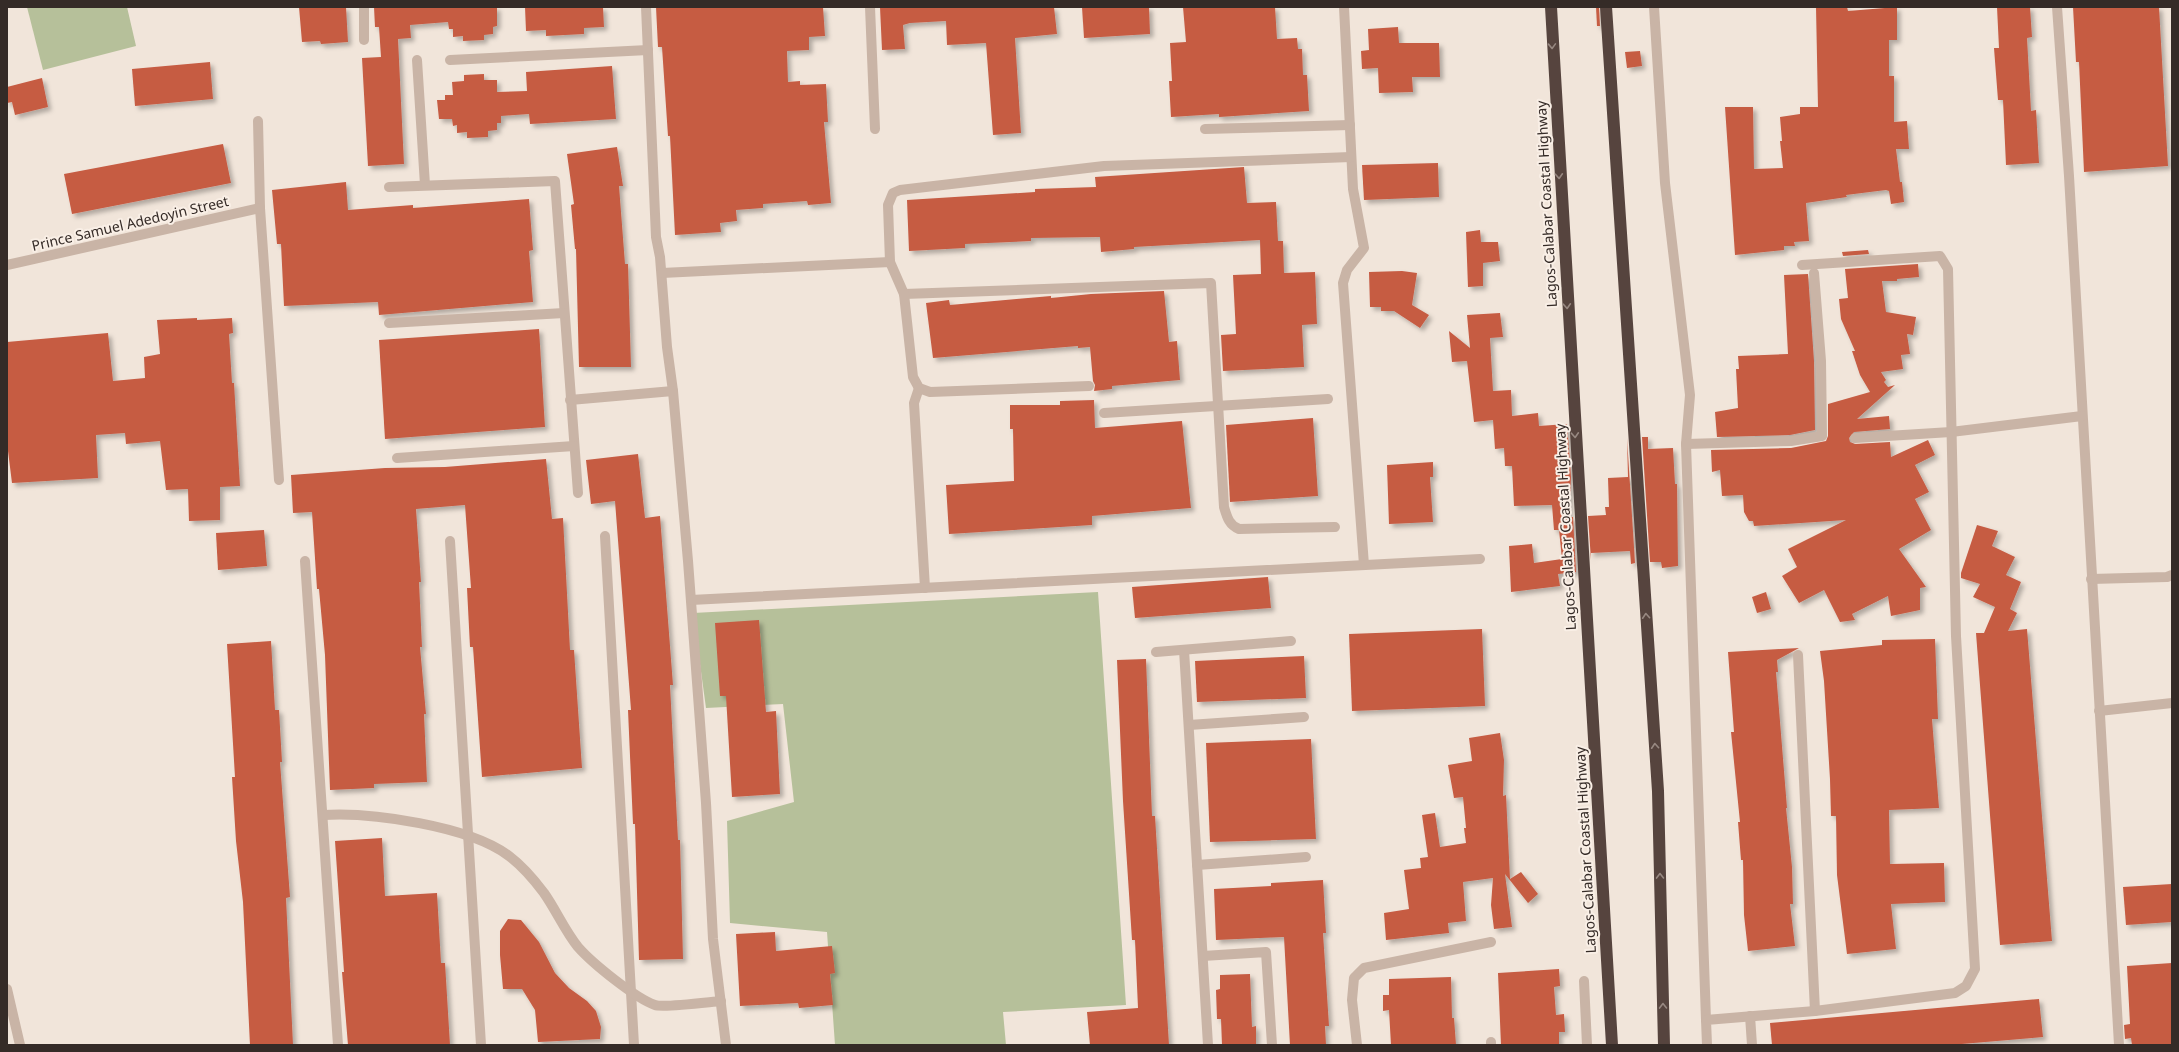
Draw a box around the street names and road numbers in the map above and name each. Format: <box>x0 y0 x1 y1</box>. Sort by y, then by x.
street label: Lagos-Calabar Coastal Highway <box>1531 99 1561 308</box>
street label: Prince Samuel Adedoyin Street <box>30 191 230 255</box>
street label: Lagos-Calabar Coastal Highway <box>1550 422 1580 631</box>
street label: Lagos-Calabar Coastal Highway <box>1570 745 1600 954</box>

